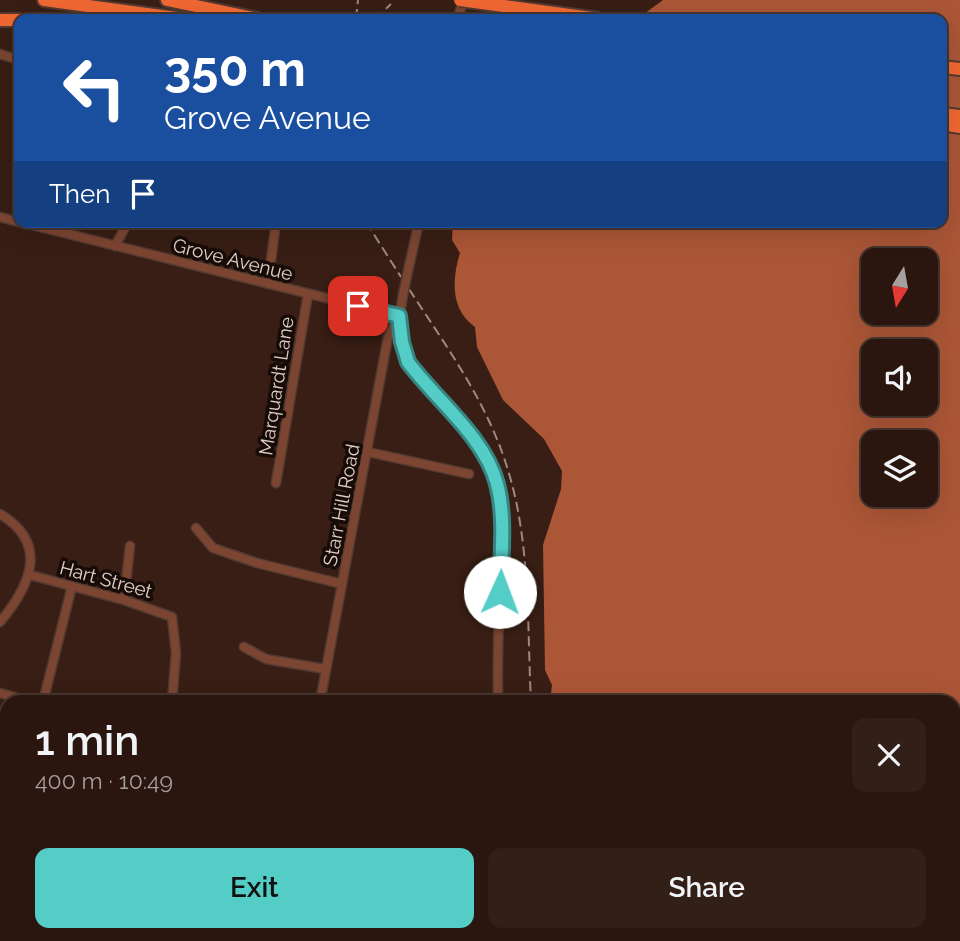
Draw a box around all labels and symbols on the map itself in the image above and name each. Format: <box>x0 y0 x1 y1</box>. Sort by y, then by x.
street label: Grove Avenue <box>171 233 295 285</box>
north arrow <box>861 248 938 326</box>
pin <box>328 276 388 336</box>
street label: Marquardt Lane <box>254 315 298 457</box>
street label: Starr Hill Road <box>318 442 364 568</box>
position arrow <box>463 555 537 629</box>
street label: Hart Street <box>57 556 155 602</box>

